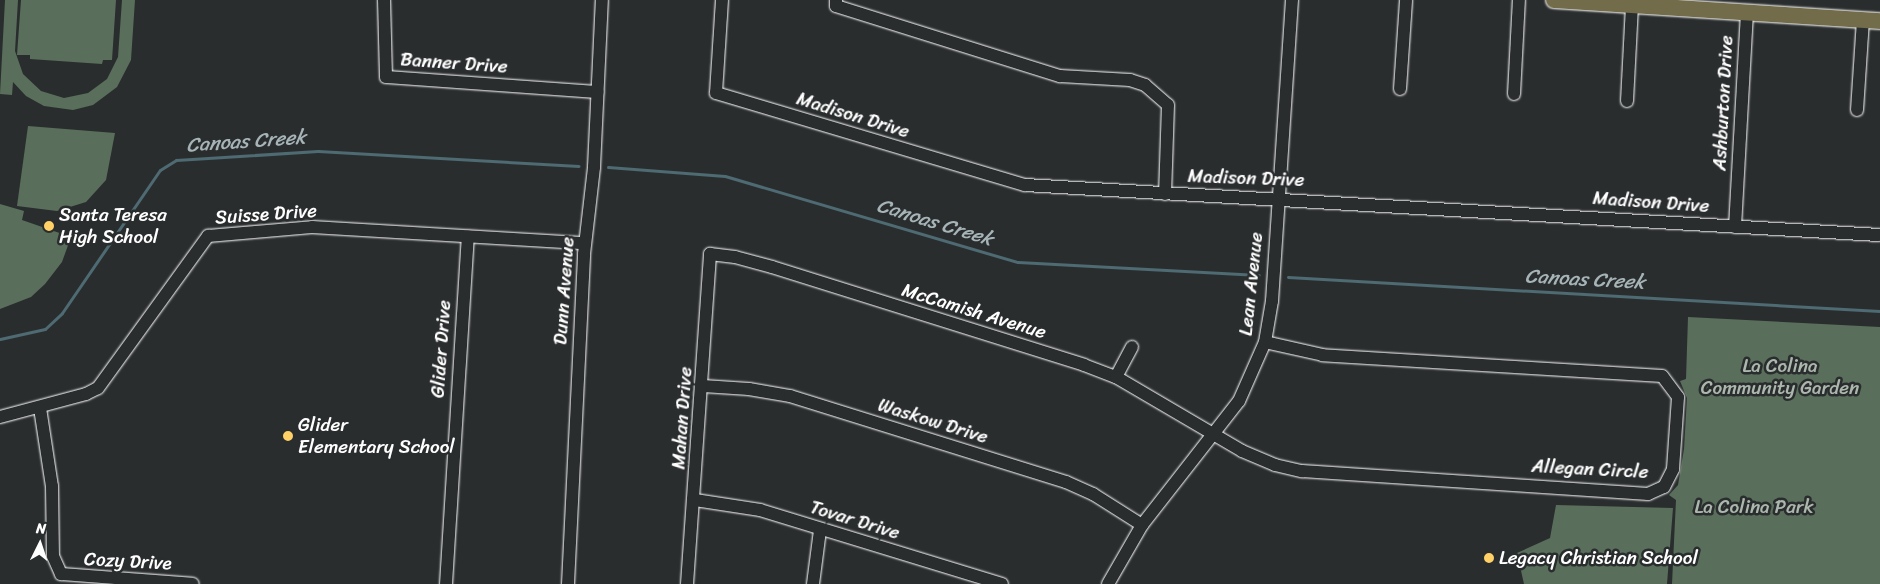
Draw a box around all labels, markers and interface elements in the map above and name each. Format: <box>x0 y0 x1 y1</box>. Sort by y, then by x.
street label: Ashburton Drive <box>1708 35 1738 171</box>
street label: Banner Drive <box>400 48 508 78</box>
street label: Madison Drive <box>794 87 912 143</box>
water label: Canoas Creek <box>185 125 307 157</box>
street label: Madison Drive <box>1187 165 1305 191</box>
street label: Madison Drive <box>1592 187 1710 217</box>
water label: Canoas Creek <box>874 193 996 251</box>
street label: Suisse Drive <box>214 199 318 229</box>
place label: Santa Teresa High School <box>59 204 168 248</box>
marker: Santa Teresa High School <box>43 220 55 232</box>
street label: Lean Avenue <box>1234 231 1268 337</box>
street label: Dunn Avenue <box>549 237 579 345</box>
water label: Canoas Creek <box>1525 264 1645 294</box>
street label: McCamish Avenue <box>899 278 1049 344</box>
street label: Glider Drive <box>426 299 456 399</box>
park label: La Colina Community Garden <box>1701 355 1859 399</box>
street label: Mahan Drive <box>667 366 697 470</box>
street label: Waskow Drive <box>875 393 991 449</box>
place label: Glider Elementary School <box>298 414 455 458</box>
marker: Glider Elementary School <box>282 430 294 442</box>
street label: Allegan Circle <box>1531 455 1649 483</box>
street label: Tovar Drive <box>807 496 903 544</box>
park label: La Colina Park <box>1694 496 1814 518</box>
text: N <box>35 516 47 541</box>
north arrow <box>15 519 65 569</box>
street label: Cozy Drive <box>83 547 173 575</box>
place label: Legacy Christian School <box>1499 547 1698 569</box>
marker: Legacy Christian School <box>1483 552 1495 564</box>

